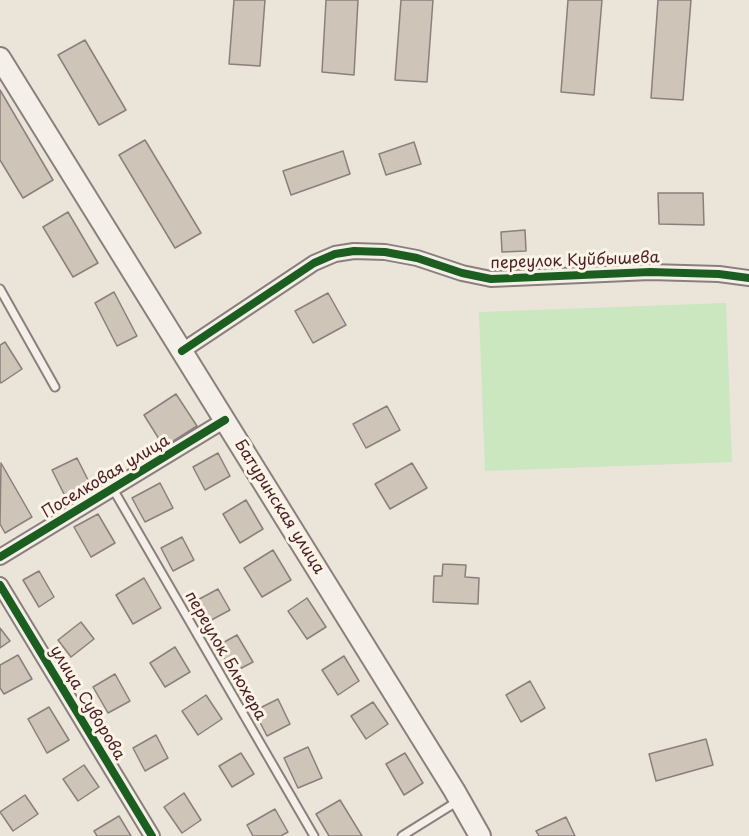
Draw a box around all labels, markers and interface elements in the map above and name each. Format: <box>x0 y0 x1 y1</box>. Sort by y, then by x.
street label: переулок Куйбышева <box>490 248 660 274</box>
street label: Поселковая улица <box>39 431 173 523</box>
street label: Батуринская улица <box>230 436 328 578</box>
street label: переулок Блюхера <box>180 588 270 724</box>
street label: улица Суворова <box>45 642 129 764</box>

